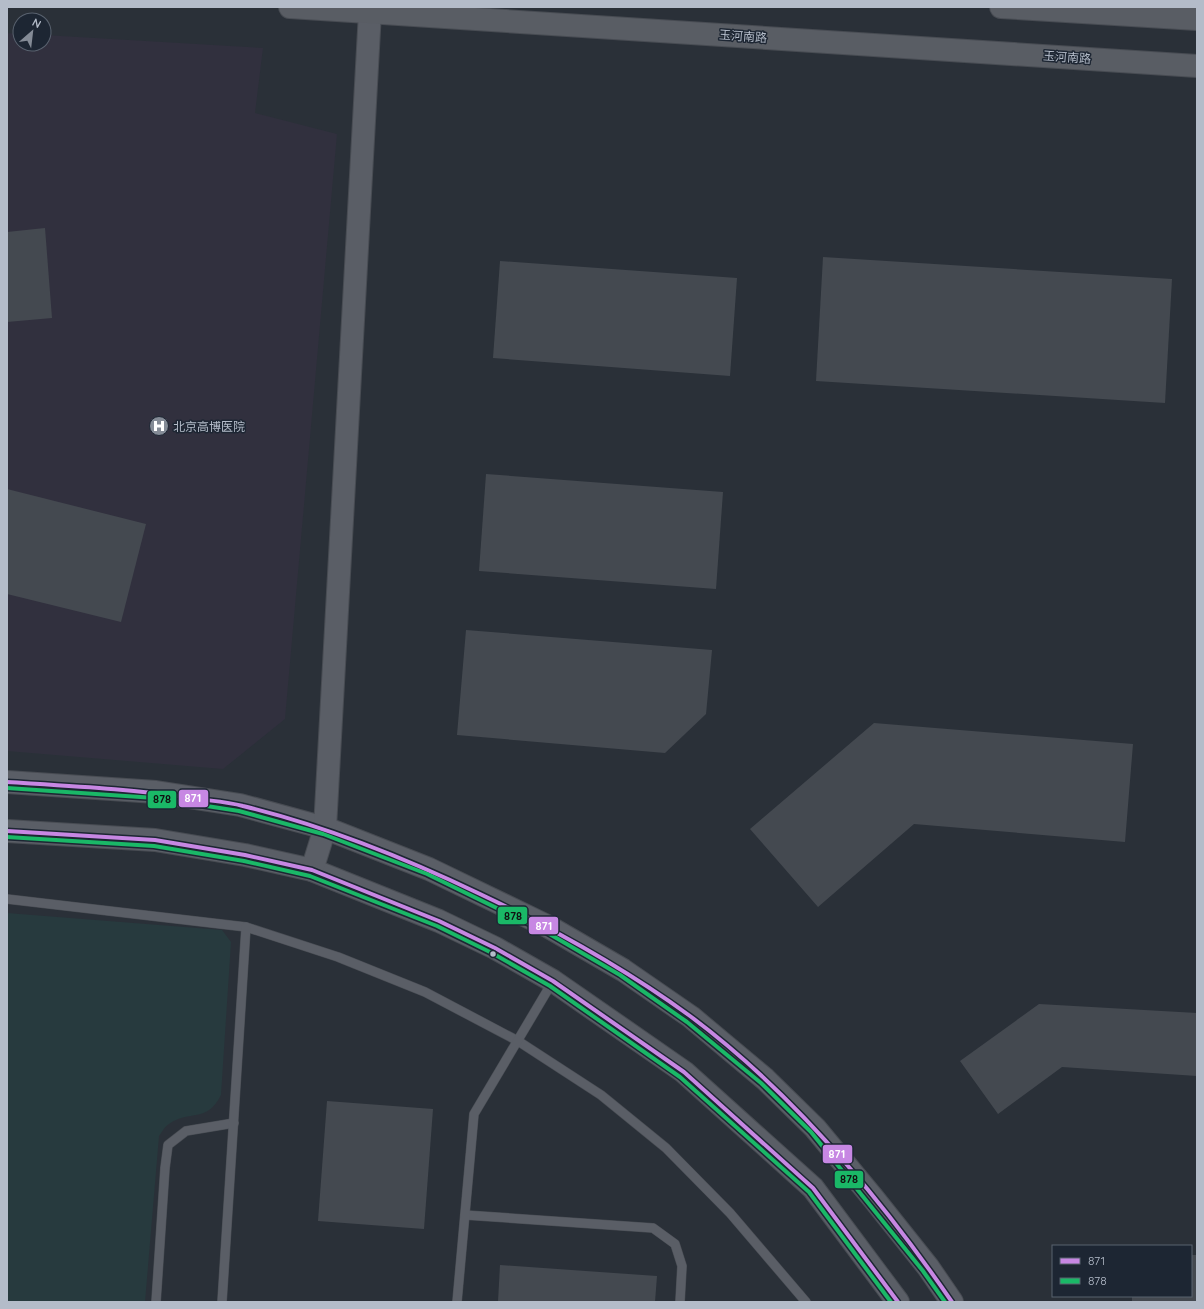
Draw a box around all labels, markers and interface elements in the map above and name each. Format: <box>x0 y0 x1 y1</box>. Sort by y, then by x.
north arrow <box>12 12 52 52</box>
text: N <box>30 15 44 31</box>
street label: 玉河南路 <box>719 27 767 45</box>
street label: 玉河南路 <box>1043 48 1091 66</box>
hospital icon: 北京高博医院 <box>148 415 170 437</box>
place label: 北京高博医院 <box>173 419 245 434</box>
line badge: 871 <box>178 789 209 808</box>
line badge: 878 <box>147 790 177 809</box>
text: 871 <box>185 791 201 805</box>
text: 878 <box>153 792 171 806</box>
line badge: 878 <box>497 906 528 925</box>
text: 878 <box>504 909 522 923</box>
line badge: 871 <box>528 916 559 935</box>
text: 871 <box>536 919 552 933</box>
unlabelled marker <box>488 949 498 959</box>
line badge: 871 <box>822 1144 853 1164</box>
text: 871 <box>829 1147 845 1161</box>
line badge: 878 <box>834 1170 864 1189</box>
text: 878 <box>840 1172 858 1186</box>
legend <box>1052 1245 1192 1297</box>
text: 871 <box>1088 1253 1105 1268</box>
text: 878 <box>1088 1273 1107 1288</box>

